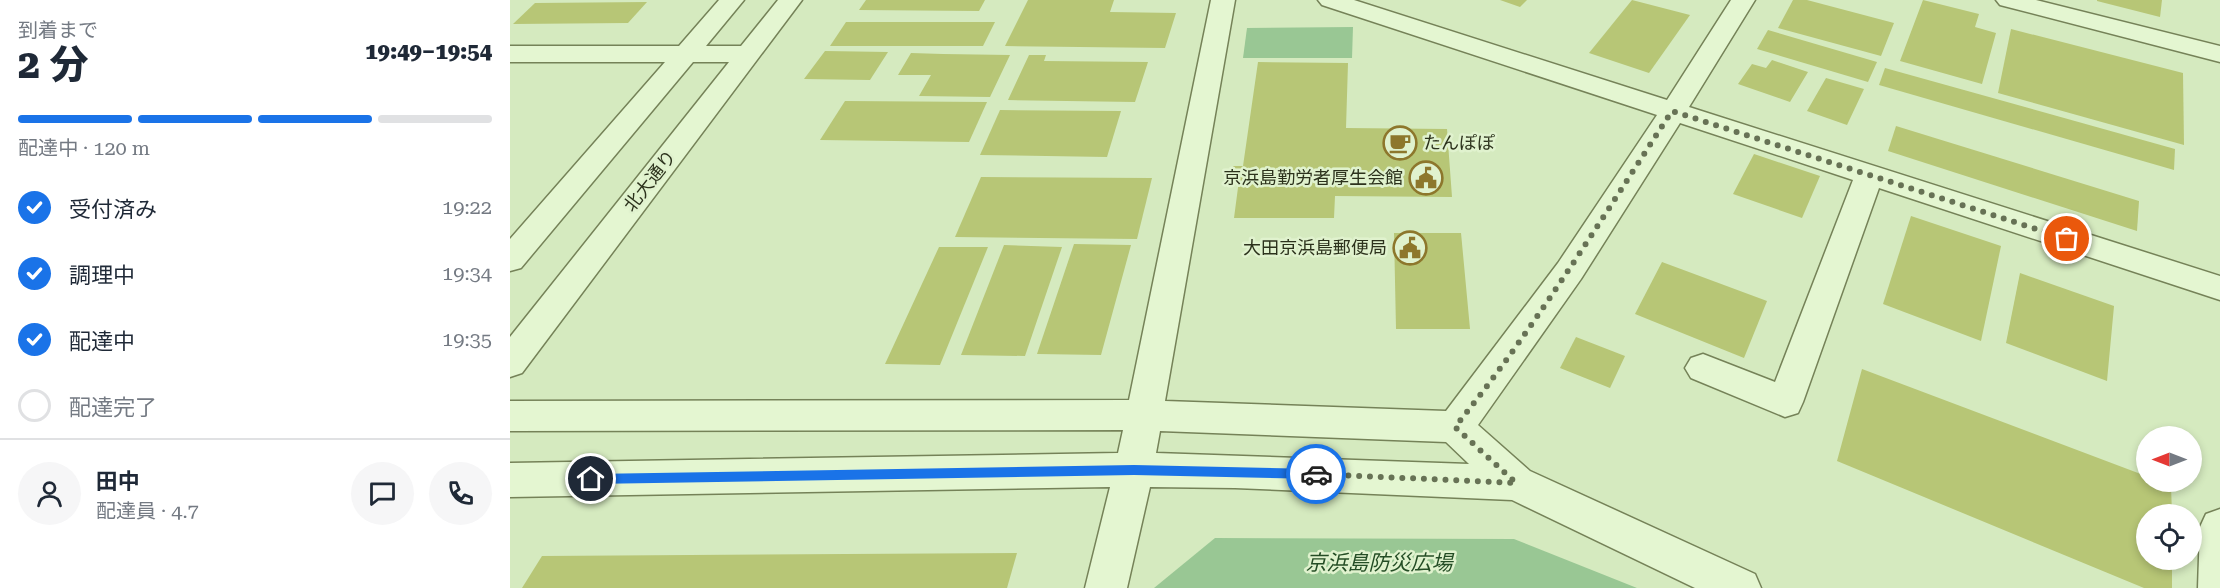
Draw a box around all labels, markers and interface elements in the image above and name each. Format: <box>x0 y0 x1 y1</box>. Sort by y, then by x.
text: 到着まで <box>18 18 98 42</box>
text: 19:49–19:54 <box>365 39 492 64</box>
text: 2 分 <box>18 42 89 88</box>
cafe icon: たんぽぽ <box>1382 125 1418 161</box>
place label: たんぽぽ <box>1423 132 1495 153</box>
text: 配達中 · 120 m <box>18 136 150 160</box>
street label: 北大通り <box>619 146 680 216</box>
public building icon: 京浜島勤労者厚生会館 <box>1408 160 1444 196</box>
place label: 京浜島勤労者厚生会館 <box>1223 167 1403 188</box>
icon: check <box>18 191 51 224</box>
text: 19:22 <box>442 195 492 219</box>
text: 受付済み <box>69 197 157 222</box>
pin <box>2041 213 2092 264</box>
icon: bag <box>2050 222 2083 255</box>
public building icon: 大田京浜島郵便局 <box>1392 230 1428 266</box>
place label: 大田京浜島郵便局 <box>1243 237 1387 258</box>
icon: check <box>18 257 51 290</box>
text: 19:34 <box>442 261 492 285</box>
text: 調理中 <box>69 263 135 288</box>
icon: check <box>18 323 51 356</box>
text: 19:35 <box>442 327 492 351</box>
text: 配達中 <box>69 329 135 354</box>
text: 配達完了 <box>69 395 157 420</box>
north arrow <box>2136 426 2202 492</box>
map controls <box>2136 426 2202 570</box>
courier <box>1286 444 1346 504</box>
pin <box>565 453 616 504</box>
icon: car <box>1300 458 1333 491</box>
button: person <box>18 462 81 525</box>
button: chat <box>351 462 414 525</box>
button: phone <box>429 462 492 525</box>
icon: home <box>574 462 607 495</box>
text: 田中 <box>96 469 140 494</box>
text: 配達員 · 4.7 <box>96 499 199 523</box>
button: locate <box>2136 504 2202 570</box>
park label: 京浜島防災広場 <box>1306 551 1454 575</box>

